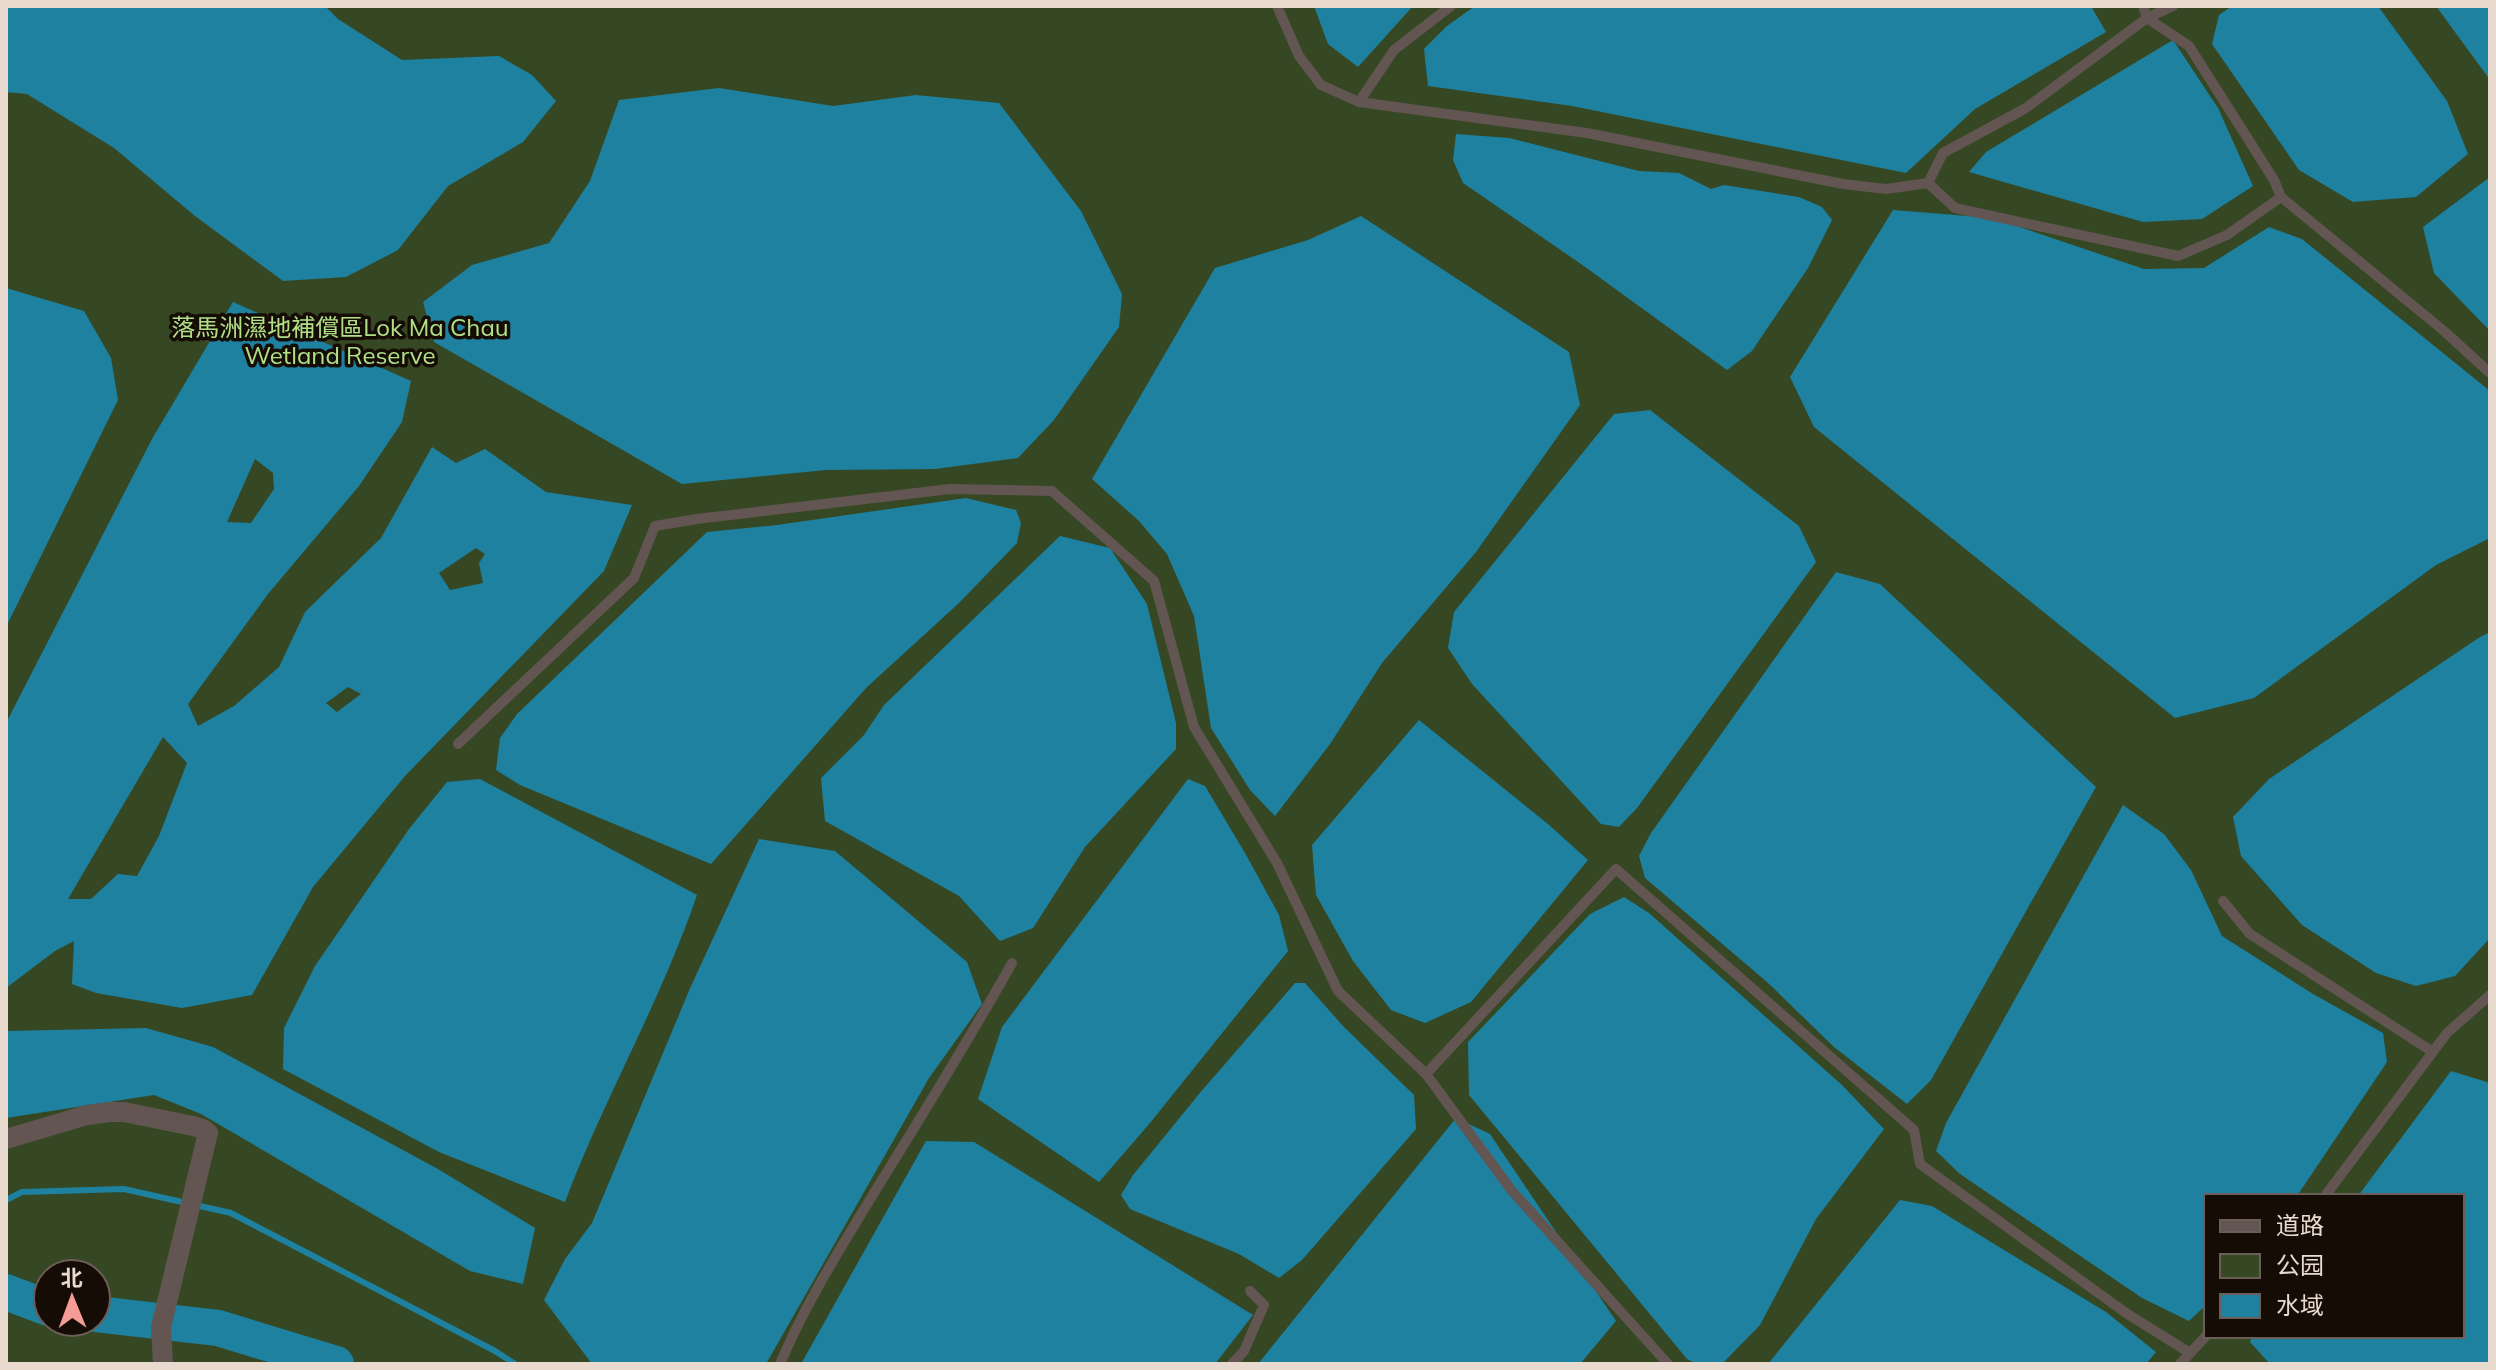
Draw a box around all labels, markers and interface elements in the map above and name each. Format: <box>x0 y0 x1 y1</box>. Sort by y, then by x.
park label: 落馬洲濕地補償區Lok Ma Chau Wetland Reserve <box>171 312 509 370</box>
legend <box>2204 1194 2464 1338</box>
text: 道路 <box>2276 1210 2324 1240</box>
text: 公园 <box>2276 1250 2324 1280</box>
north arrow <box>32 1258 112 1338</box>
text: 北 <box>60 1264 83 1292</box>
text: 水域 <box>2276 1290 2324 1320</box>

